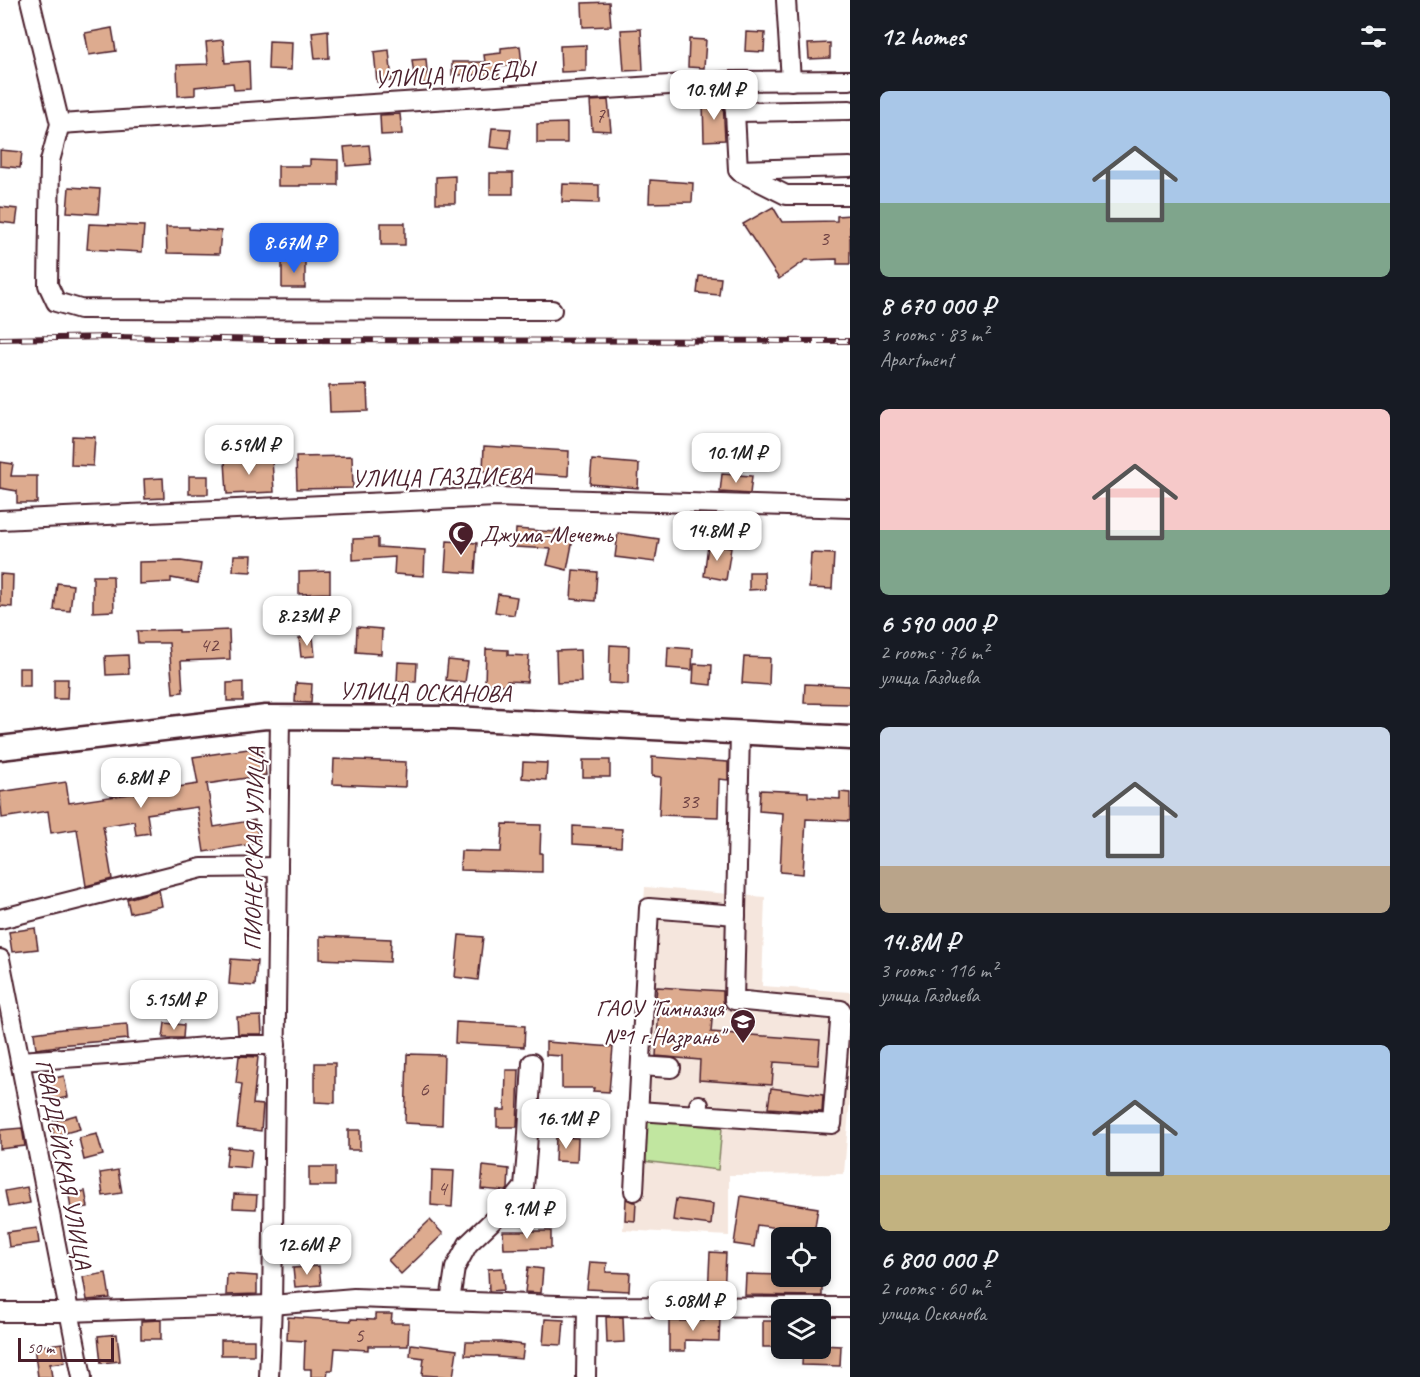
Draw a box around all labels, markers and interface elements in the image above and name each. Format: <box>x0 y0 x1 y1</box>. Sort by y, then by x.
text: 12 homes <box>880 20 965 53</box>
icon: filters <box>1357 20 1390 53</box>
street label: УЛИЦА ПОБЕДЫ <box>373 53 539 95</box>
pin: 10.9M ₽ <box>659 70 769 121</box>
text: 10.9M ₽ <box>684 77 744 102</box>
house number: 7 <box>595 102 606 128</box>
icon: home <box>1081 130 1189 238</box>
pin: 8.67M ₽ <box>239 223 349 274</box>
house number: 3 <box>819 225 830 251</box>
text: 8.67M ₽ <box>263 230 325 255</box>
text: 8 670 000 ₽ <box>880 289 995 322</box>
text: 3 rooms · 83 m² <box>880 322 988 347</box>
text: Apartment <box>880 347 953 372</box>
pin: 6.59M ₽ <box>194 425 304 476</box>
text: 6.59M ₽ <box>219 432 279 457</box>
pin: 10.1M ₽ <box>681 433 791 484</box>
text: 10.1M ₽ <box>706 440 766 465</box>
icon: home <box>1081 448 1189 556</box>
street label: УЛИЦА ГАЗДИЕВА <box>351 460 533 494</box>
pin: 14.8M ₽ <box>662 511 772 562</box>
text: 14.8M ₽ <box>687 518 747 543</box>
mosque icon: Джума-Мечеть <box>446 519 476 557</box>
place label: Джума-Мечеть <box>480 519 614 549</box>
pin: 8.23M ₽ <box>252 596 362 647</box>
text: 8.23M ₽ <box>277 603 337 628</box>
text: 6 590 000 ₽ <box>880 607 994 640</box>
house number: 42 <box>200 632 220 658</box>
text: 2 rooms · 76 m² <box>880 640 988 665</box>
text: улица Газдиева <box>880 665 979 690</box>
street label: УЛИЦА ОСКАНОВА <box>339 676 512 709</box>
street label: ПИОНЕРСКАЯ УЛИЦА <box>237 746 271 951</box>
pin: 6.8M ₽ <box>92 758 190 809</box>
text: 6.8M ₽ <box>115 765 167 790</box>
icon: home <box>1081 766 1189 874</box>
house number: 33 <box>680 788 700 814</box>
text: 14.8M ₽ <box>880 925 959 958</box>
text: 3 rooms · 116 m² <box>880 958 997 983</box>
pin: 5.15M ₽ <box>119 980 229 1031</box>
text: улица Газдиева <box>880 983 979 1008</box>
text: 5.15M ₽ <box>144 987 204 1012</box>
place label: ГАОУ "Гимназия №1 г.Назрань" <box>596 993 729 1052</box>
school or university icon: ГАОУ "Гимназия №1 г.Назрань" <box>728 1007 758 1045</box>
street label: ГВАРДЕЙСКАЯ УЛИЦА <box>29 1057 99 1272</box>
house number: 6 <box>419 1076 429 1102</box>
icon: home <box>1081 1084 1189 1192</box>
pin: 16.1M ₽ <box>511 1099 621 1150</box>
text: 16.1M ₽ <box>535 1106 597 1131</box>
house number: 4 <box>437 1175 449 1201</box>
pin: 9.1M ₽ <box>478 1189 576 1240</box>
text: 9.1M ₽ <box>501 1196 553 1221</box>
pin: 12.6M ₽ <box>252 1225 362 1276</box>
map controls <box>771 1227 831 1359</box>
button: locate <box>771 1227 831 1287</box>
text: 12.6M ₽ <box>276 1232 338 1257</box>
text: 6 800 000 ₽ <box>880 1243 995 1276</box>
text: 2 rooms · 60 m² <box>880 1276 988 1301</box>
pin: 5.08M ₽ <box>638 1281 748 1332</box>
text: 5.08M ₽ <box>663 1288 723 1313</box>
button: layers <box>771 1299 831 1359</box>
text: улица Осканова <box>880 1301 986 1326</box>
house number: 5 <box>354 1322 365 1348</box>
scale bar <box>18 1335 114 1362</box>
text: 50 m <box>27 1338 54 1358</box>

